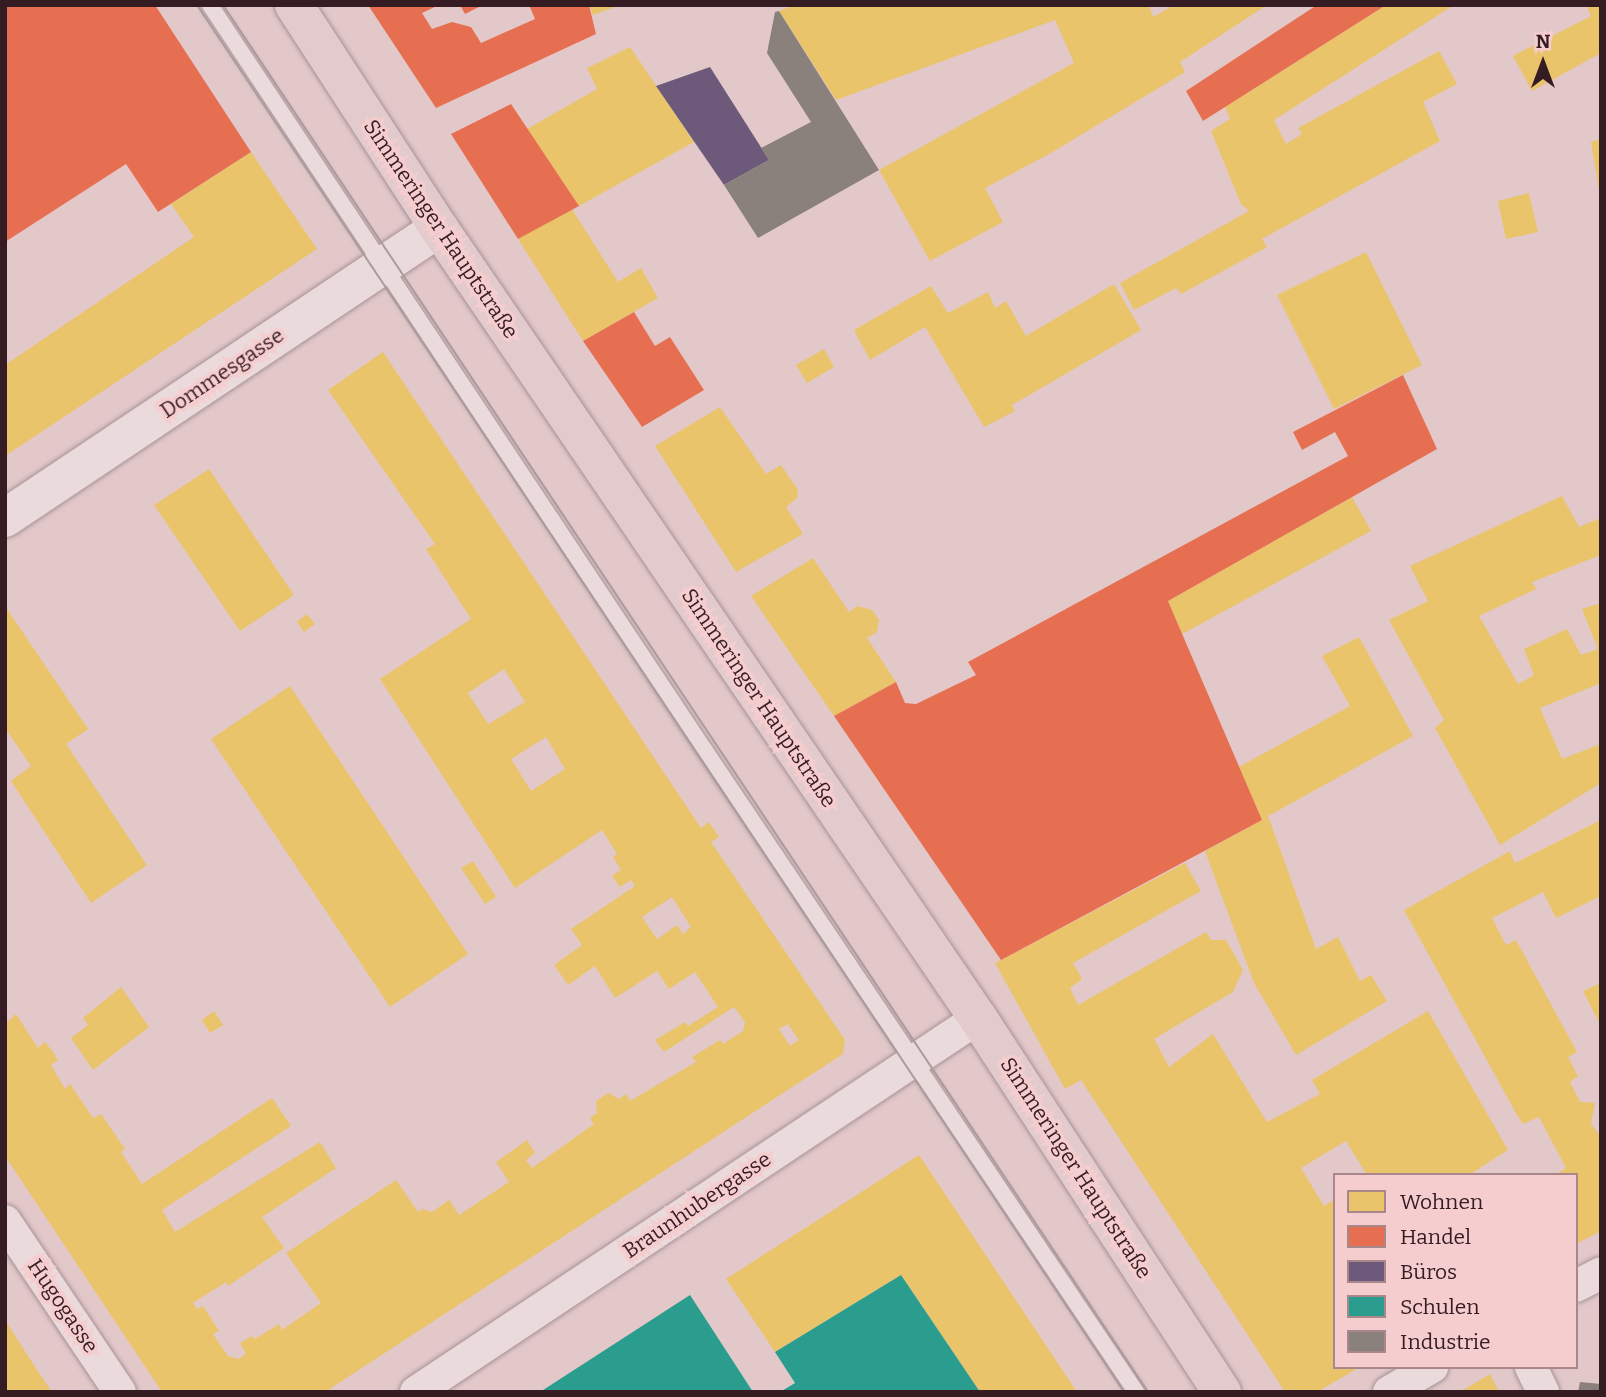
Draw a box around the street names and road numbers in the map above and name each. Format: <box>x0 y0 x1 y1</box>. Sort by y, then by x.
street label: Simmeringer Hauptstraße <box>358 115 524 343</box>
street label: Dommesgasse <box>156 323 288 423</box>
street label: Simmeringer Hauptstraße <box>676 584 842 812</box>
street label: Simmeringer Hauptstraße <box>995 1053 1157 1283</box>
street label: Braunhubergasse <box>618 1146 776 1264</box>
street label: Hugogasse <box>22 1254 104 1358</box>

